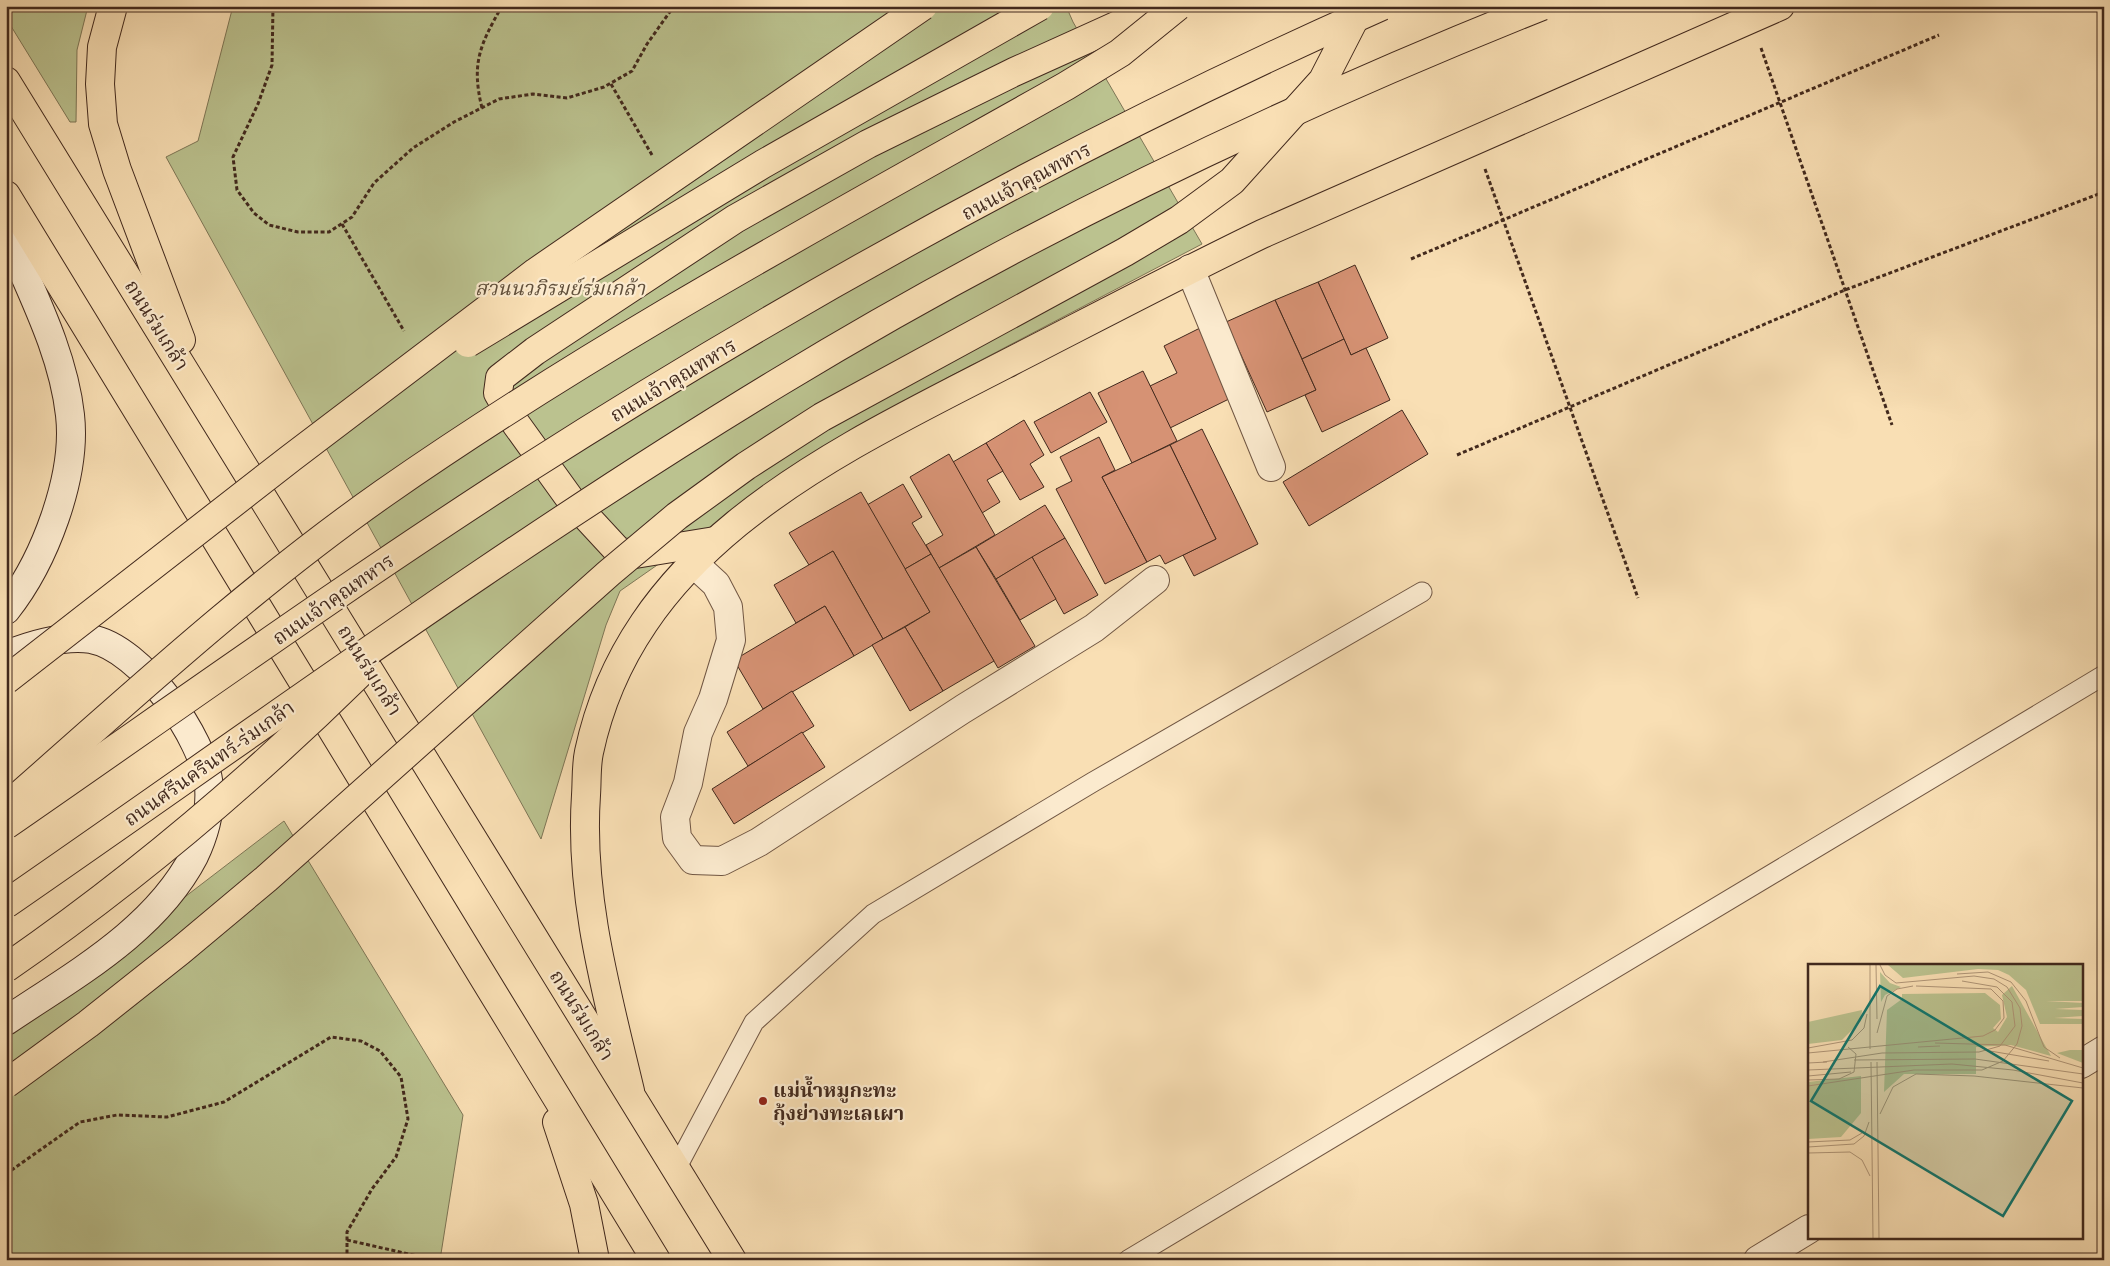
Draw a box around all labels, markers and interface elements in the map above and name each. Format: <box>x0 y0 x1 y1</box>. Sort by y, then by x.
street label: ถนนเจ้าคุณทหาร <box>957 136 1095 226</box>
street label: ถนนร่มเกล้า <box>119 275 195 375</box>
park label: สวนนวภิรมย์ร่มเกล้า <box>475 275 646 301</box>
street label: ถนนเจ้าคุณทหาร <box>605 332 741 428</box>
street label: ถนนเจ้าคุณทหาร <box>267 547 399 651</box>
street label: ถนนร่มเกล้า <box>332 620 408 720</box>
street label: ถนนศรีนครินทร์-ร่มเกล้า <box>118 694 300 832</box>
inset map <box>1808 964 2082 1238</box>
street label: ถนนร่มเกล้า <box>544 965 620 1065</box>
place label: แม่น้ำหมูกะทะ กุ้งย่างทะเลเผา <box>773 1075 904 1126</box>
marker: แม่น้ำหมูกะทะ กุ้งย่างทะเลเผา <box>757 1095 769 1107</box>

